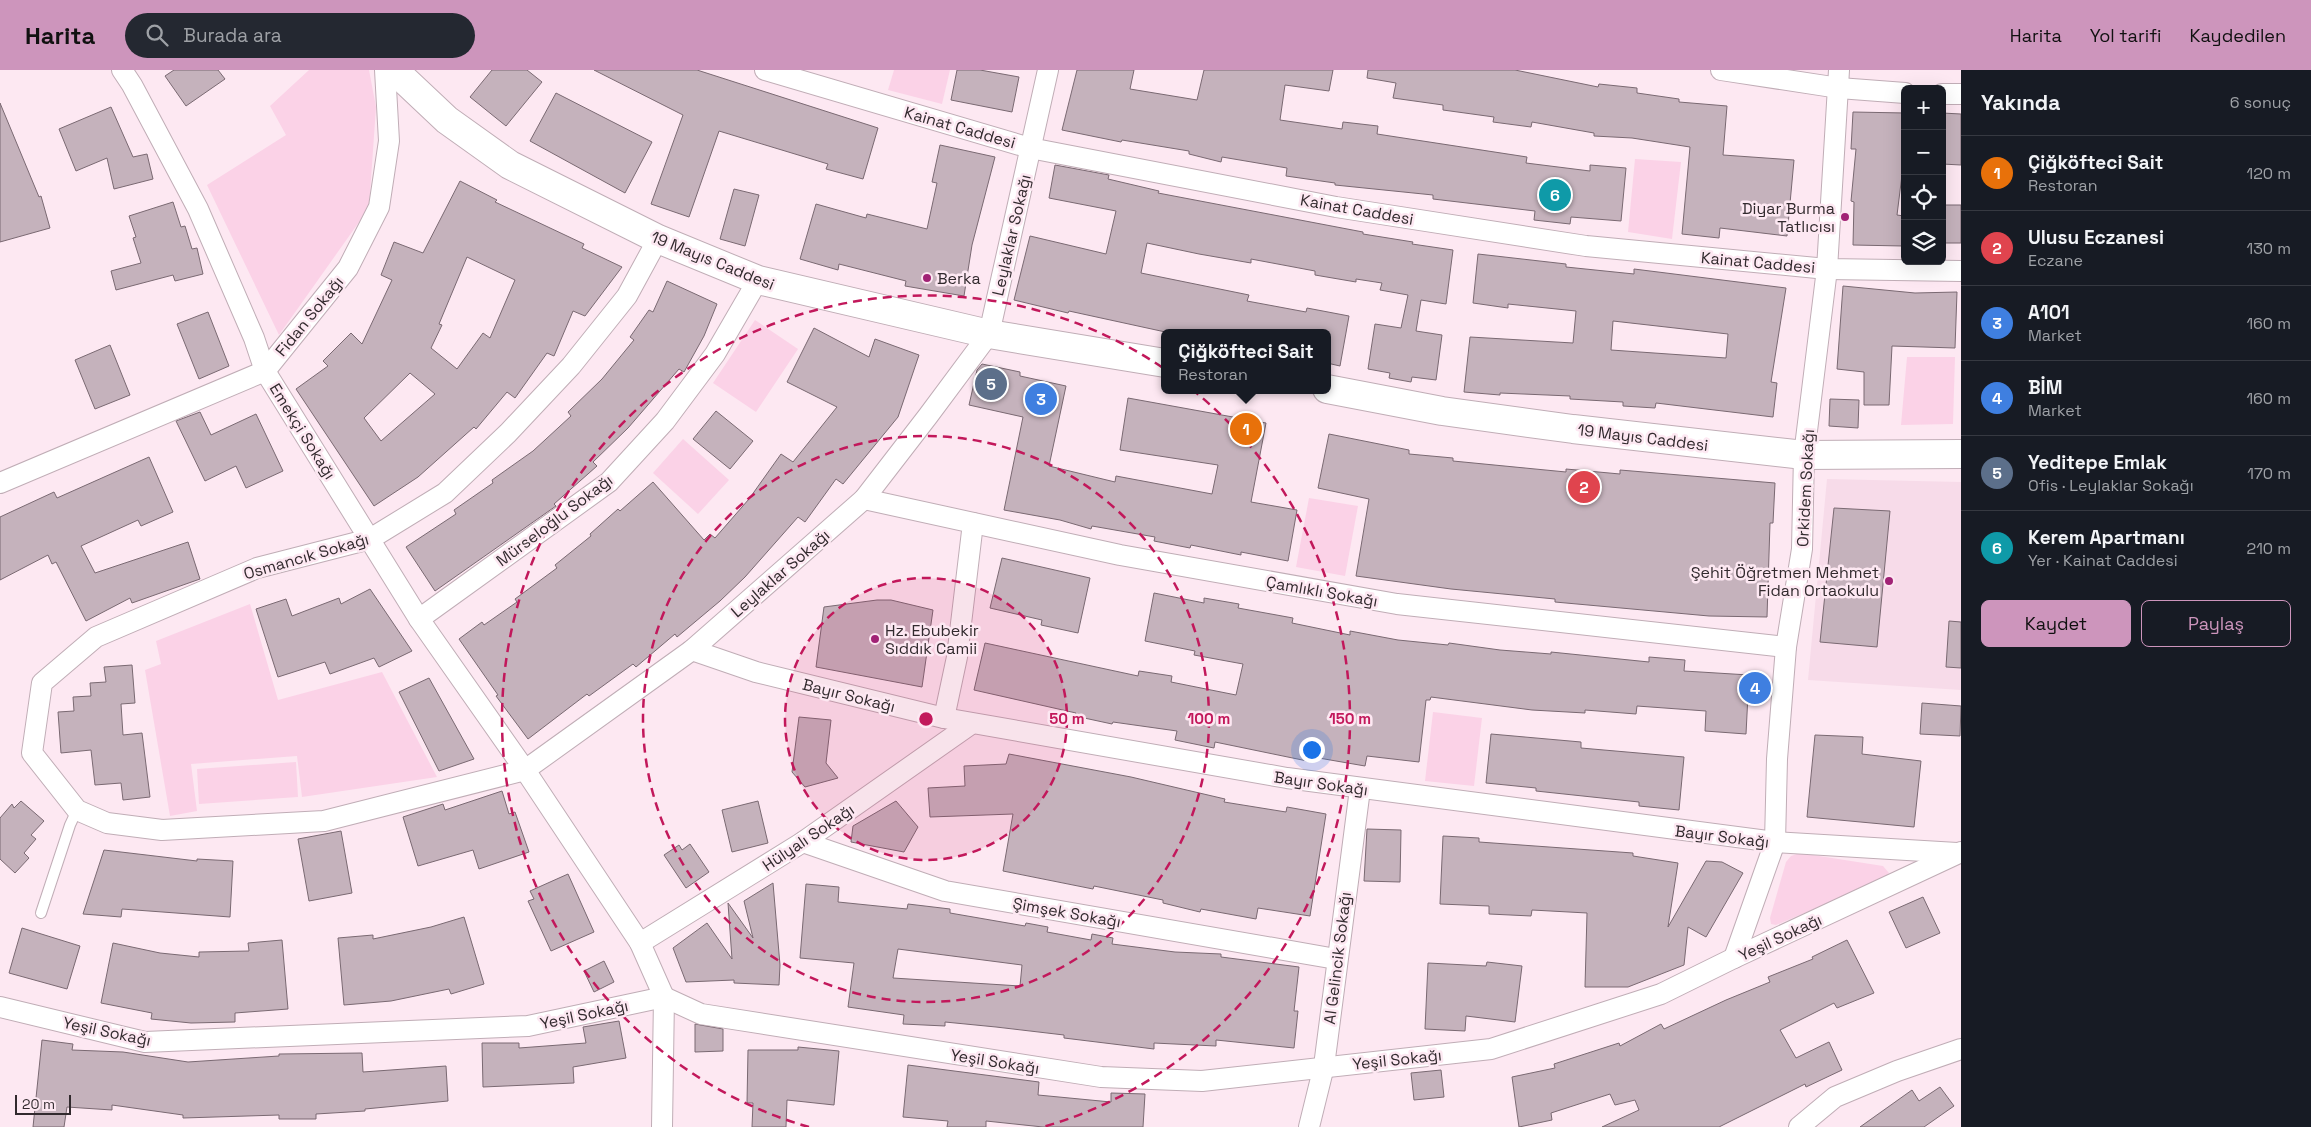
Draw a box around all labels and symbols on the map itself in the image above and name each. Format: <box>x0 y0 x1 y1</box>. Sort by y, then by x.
street label: Kainat Caddesi <box>902 102 1018 153</box>
street label: Leylaklar Sokağı <box>987 172 1036 298</box>
pin: 6 <box>1539 176 1571 214</box>
street label: Kainat Caddesi <box>1299 189 1415 230</box>
place label: Diyar Burma Tatlıcısı <box>1742 198 1835 237</box>
marker: Diyar Burma Tatlıcısı <box>1839 211 1851 223</box>
street label: 19 Mayıs Caddesi <box>648 226 778 295</box>
street label: Kainat Caddesi <box>1700 247 1816 278</box>
place label: Berka <box>937 268 981 289</box>
street label: Fidan Sokağı <box>271 272 348 361</box>
marker: Berka <box>921 272 933 284</box>
pin: 5 <box>975 365 1007 403</box>
street label: Emekçi Sokağı <box>265 379 340 483</box>
pin: 3 <box>1025 380 1057 418</box>
pin: 1 <box>1230 410 1262 448</box>
street label: 19 Mayıs Caddesi <box>1576 419 1709 456</box>
street label: Orkidem Sokağı <box>1792 428 1819 548</box>
pin: 2 <box>1568 468 1600 506</box>
street label: Mürseloğlu Sokağı <box>492 470 617 571</box>
street label: Leylaklar Sokağı <box>727 525 834 622</box>
street label: Osmancık Sokağı <box>241 529 371 584</box>
place label: Şehit Öğretmen Mehmet Fidan Ortaokulu <box>1691 562 1879 601</box>
street label: Çamlıklı Sokağı <box>1264 571 1379 612</box>
marker: Şehit Öğretmen Mehmet Fidan Ortaokulu <box>1883 575 1895 587</box>
place label: Hz. Ebubekir Sıddık Camii <box>885 620 979 659</box>
marker: Hz. Ebubekir Sıddık Camii <box>869 633 881 645</box>
pin: 4 <box>1739 669 1771 707</box>
street label: Bayır Sokağı <box>800 674 897 717</box>
text: 50 m <box>1049 709 1085 728</box>
text: 100 m <box>1188 709 1230 728</box>
text: 150 m <box>1329 709 1371 728</box>
centre of rings <box>917 710 935 728</box>
your location <box>1299 737 1325 763</box>
street label: Bayır Sokağı <box>1273 767 1369 800</box>
street label: Hülyalı Sokağı <box>758 799 858 876</box>
street label: Bayır Sokağı <box>1674 820 1770 853</box>
street label: Al Gelincik Sokağı <box>1319 891 1356 1025</box>
street label: Şimşek Sokağı <box>1011 893 1123 932</box>
street label: Yeşil Sokağı <box>1735 909 1825 966</box>
street label: Yeşil Sokağı <box>538 995 630 1034</box>
street label: Yeşil Sokağı <box>61 1012 153 1051</box>
street label: Yeşil Sokağı <box>949 1044 1041 1079</box>
street label: Yeşil Sokağı <box>1351 1044 1443 1075</box>
scale bar <box>15 1092 71 1115</box>

